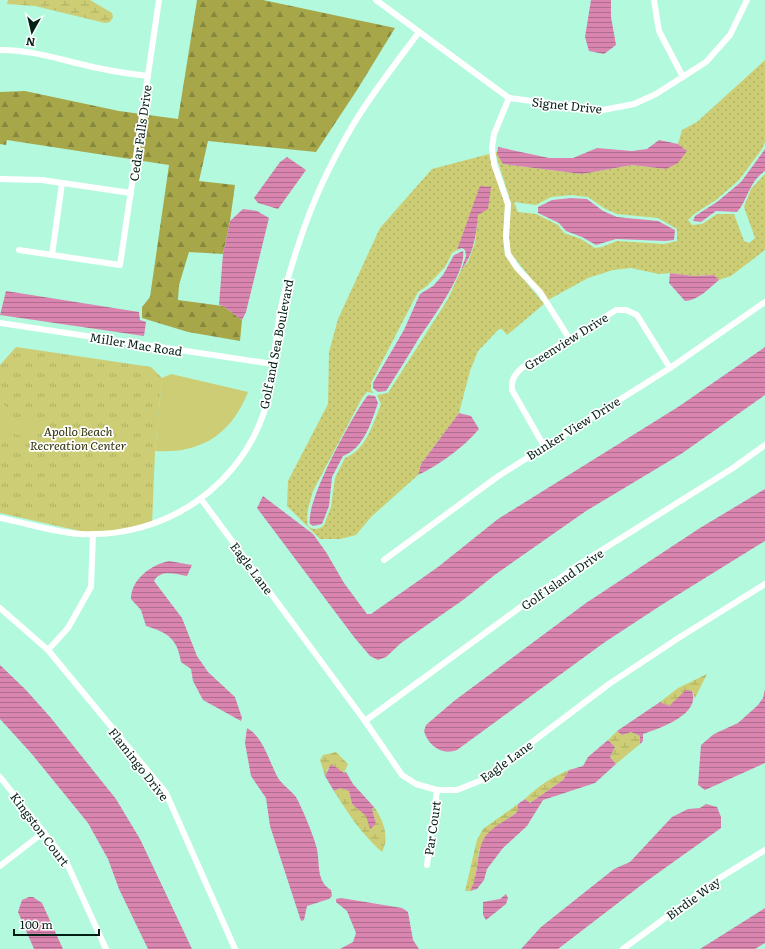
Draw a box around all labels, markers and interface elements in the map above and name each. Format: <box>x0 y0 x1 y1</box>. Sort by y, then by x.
north arrow <box>12 12 52 52</box>
text: N <box>25 34 36 51</box>
street label: Cedar Falls Drive <box>124 84 156 182</box>
street label: Signet Drive <box>531 92 603 118</box>
street label: Golf and Sea Boulevard <box>255 277 298 410</box>
street label: Greenview Drive <box>521 308 611 374</box>
street label: Miller Mac Road <box>88 328 184 360</box>
street label: Bunker View Drive <box>522 392 624 464</box>
park label: Apollo Beach Recreation Center <box>30 422 127 454</box>
street label: Eagle Lane <box>226 538 278 598</box>
street label: Golf Island Drive <box>517 544 607 614</box>
street label: Flamingo Drive <box>105 724 173 804</box>
street label: Eagle Lane <box>476 736 536 786</box>
street label: Kingston Court <box>6 788 74 870</box>
street label: Par Court <box>419 799 445 857</box>
street label: Birdie Way <box>662 872 724 924</box>
scale bar <box>14 911 99 937</box>
text: 100 m <box>20 915 53 933</box>

